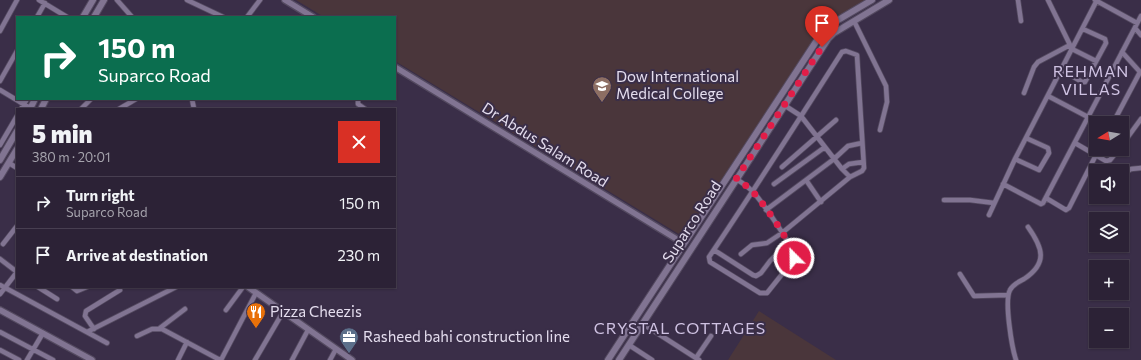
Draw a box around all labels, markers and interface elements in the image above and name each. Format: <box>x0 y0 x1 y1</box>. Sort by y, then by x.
pin <box>805 6 839 47</box>
icon: arrive <box>811 12 833 34</box>
text: 150 m <box>98 30 175 64</box>
icon: right <box>32 32 84 84</box>
district label: REHMAN VILLAS <box>1053 61 1129 98</box>
text: Suparco Road <box>98 64 211 86</box>
place label: Dow International Medical College <box>616 67 739 102</box>
school or university icon: Dow International Medical College <box>591 75 613 103</box>
street label: Dr Abdus Salam Road <box>479 98 612 190</box>
north arrow <box>1089 116 1129 156</box>
map controls <box>1089 116 1129 348</box>
text: 5 min <box>32 119 93 148</box>
button: close <box>338 121 380 163</box>
text: 380 m · 20:01 <box>32 149 110 165</box>
button: sound <box>1089 164 1129 204</box>
street label: Suparco Road <box>658 177 724 266</box>
text: Turn right <box>66 186 135 204</box>
icon: right <box>32 192 54 214</box>
text: 150 m <box>339 194 380 212</box>
text: Suparco Road <box>66 204 147 220</box>
button: layers <box>1089 212 1129 252</box>
position arrow <box>773 237 815 279</box>
icon: arrive <box>32 244 54 266</box>
text: Arrive at destination <box>66 246 208 264</box>
text: 230 m <box>337 246 380 264</box>
button: + <box>1089 260 1129 300</box>
restaurant icon: Pizza Cheezis <box>245 301 267 329</box>
place label: Pizza Cheezis <box>270 302 362 320</box>
button: − <box>1089 308 1129 348</box>
district label: CRYSTAL COTTAGES <box>594 318 766 337</box>
office icon: Rasheed bahi construction line <box>338 326 360 354</box>
place label: Rasheed bahi construction line <box>363 327 570 345</box>

